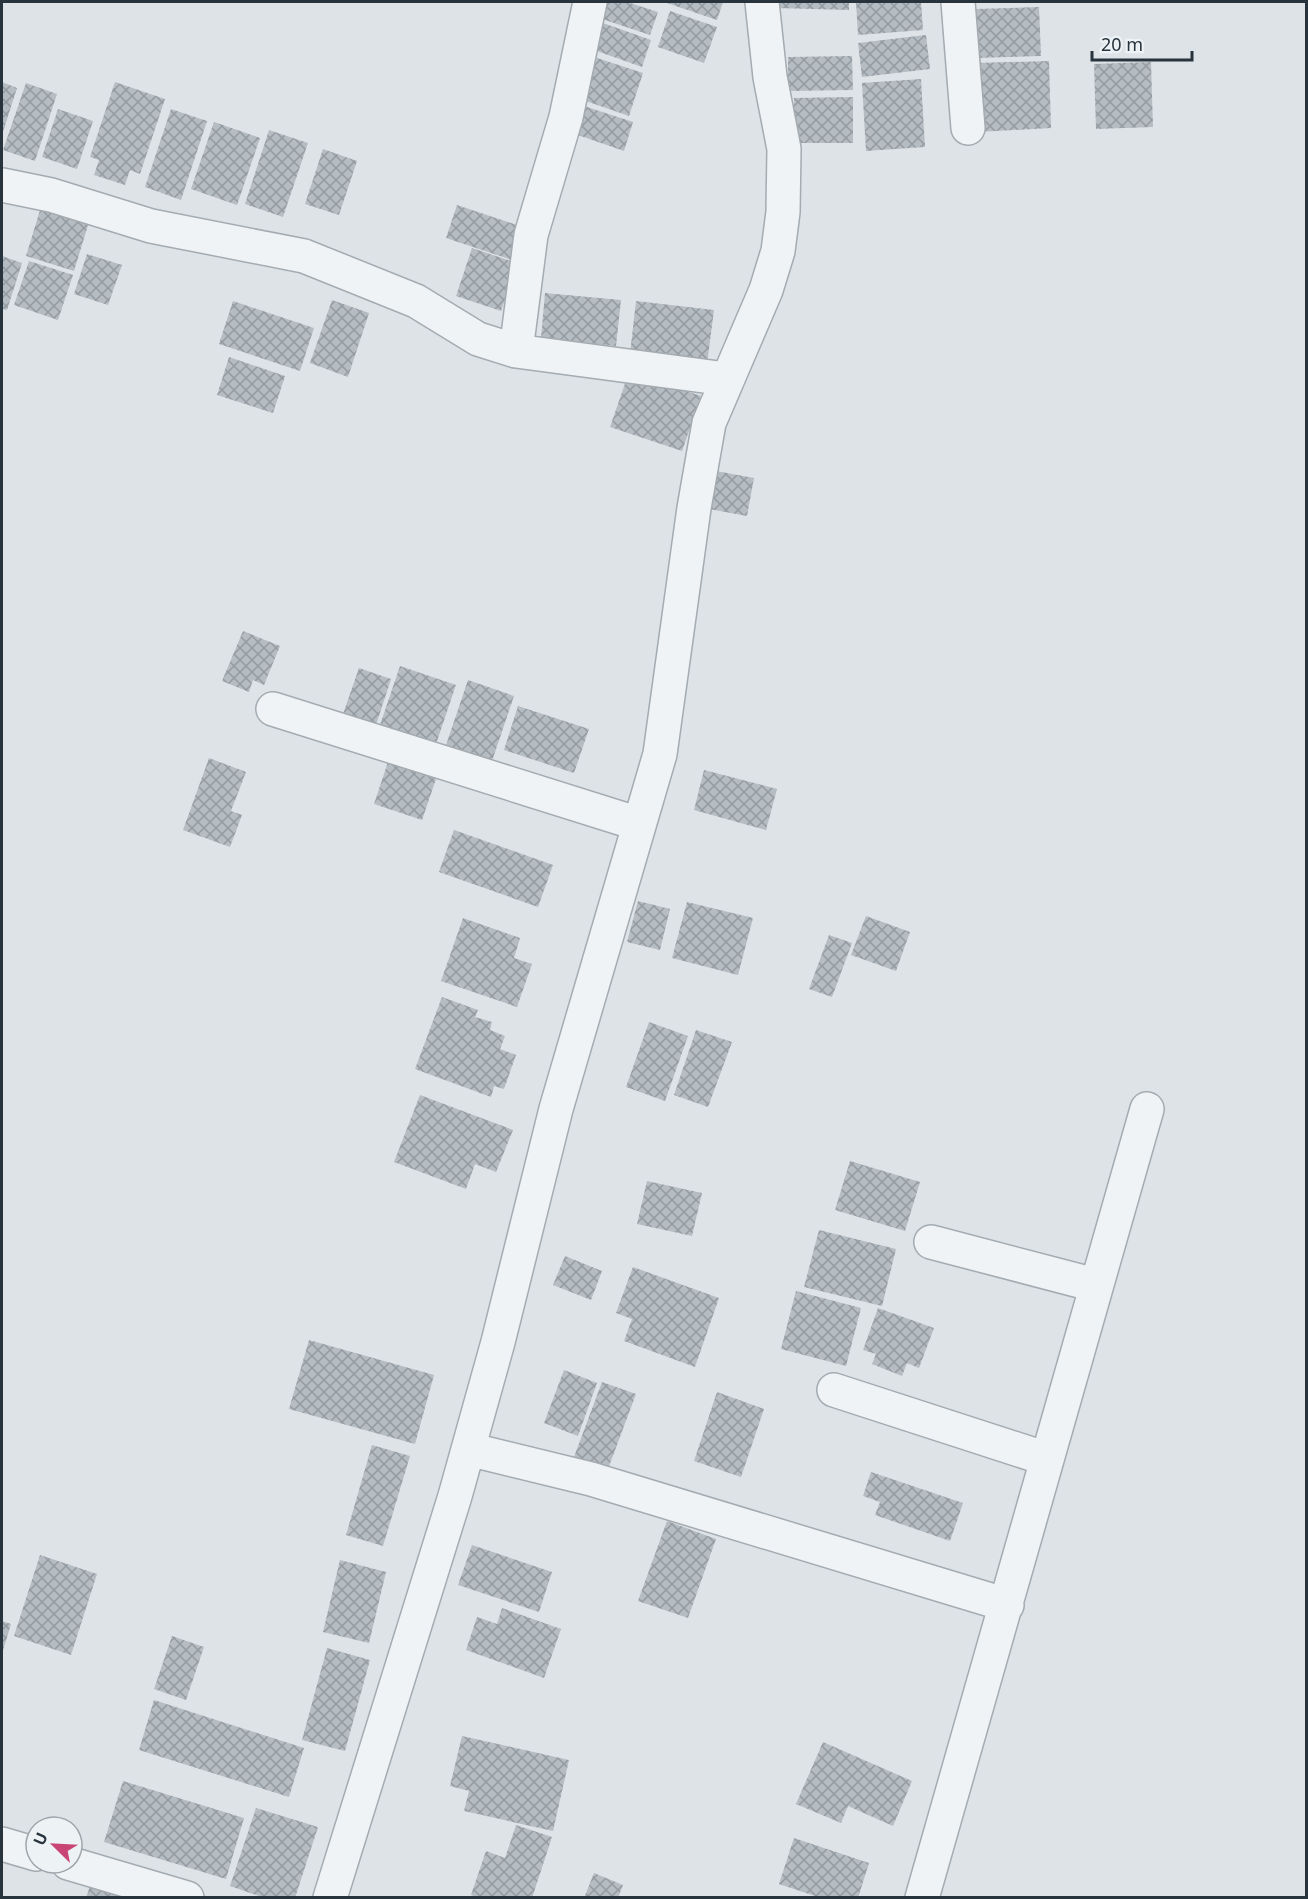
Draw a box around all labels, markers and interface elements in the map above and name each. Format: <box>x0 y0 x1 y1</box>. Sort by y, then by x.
scale bar <box>1092 24 1192 62</box>
text: 20 m <box>1101 32 1143 56</box>
north arrow <box>24 1815 84 1875</box>
text: U <box>28 1829 53 1849</box>

